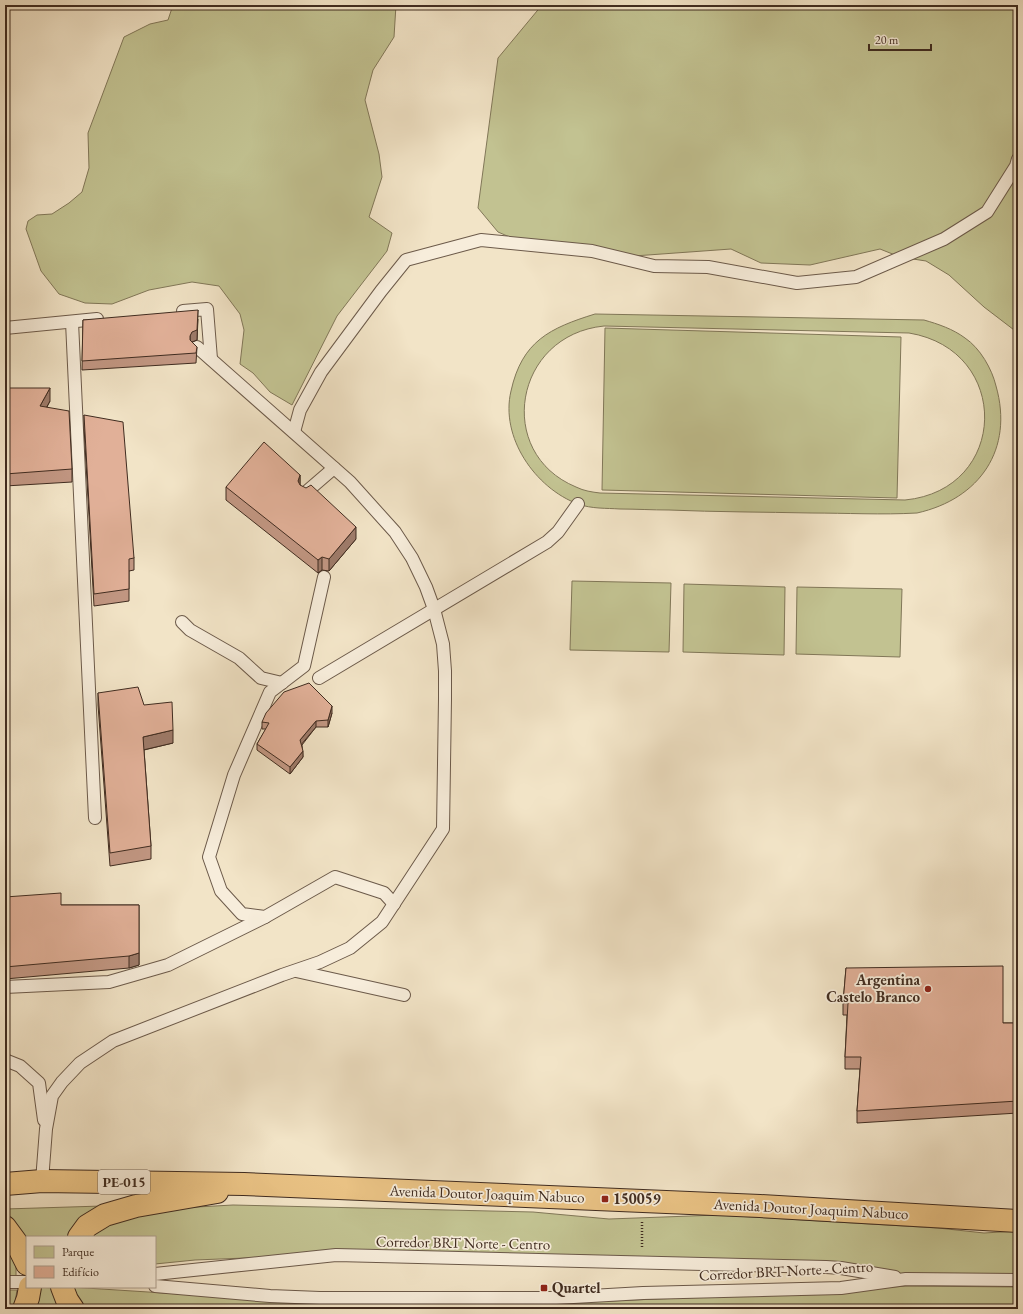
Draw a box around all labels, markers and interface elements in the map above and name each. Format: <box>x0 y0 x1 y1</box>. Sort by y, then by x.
scale bar <box>869 26 931 52</box>
text: 20 m <box>875 32 899 48</box>
place label: Argentina Castelo Branco <box>826 970 920 1006</box>
marker: Argentina Castelo Branco <box>923 984 933 994</box>
road number: PE-015 <box>98 1170 150 1194</box>
street label: Avenida Doutor Joaquim Nabuco <box>388 1181 585 1206</box>
place label: 150059 <box>613 1189 661 1208</box>
marker: 150059 <box>600 1194 610 1204</box>
street label: Avenida Doutor Joaquim Nabuco <box>712 1194 909 1223</box>
street label: Corredor BRT Norte - Centro <box>376 1231 550 1254</box>
legend <box>26 1236 156 1288</box>
text: Parque <box>62 1244 94 1260</box>
street label: Corredor BRT Norte - Centro <box>698 1256 874 1285</box>
text: Edifício <box>62 1264 99 1280</box>
place label: Quartel <box>552 1278 601 1297</box>
marker: Quartel <box>539 1283 549 1293</box>

